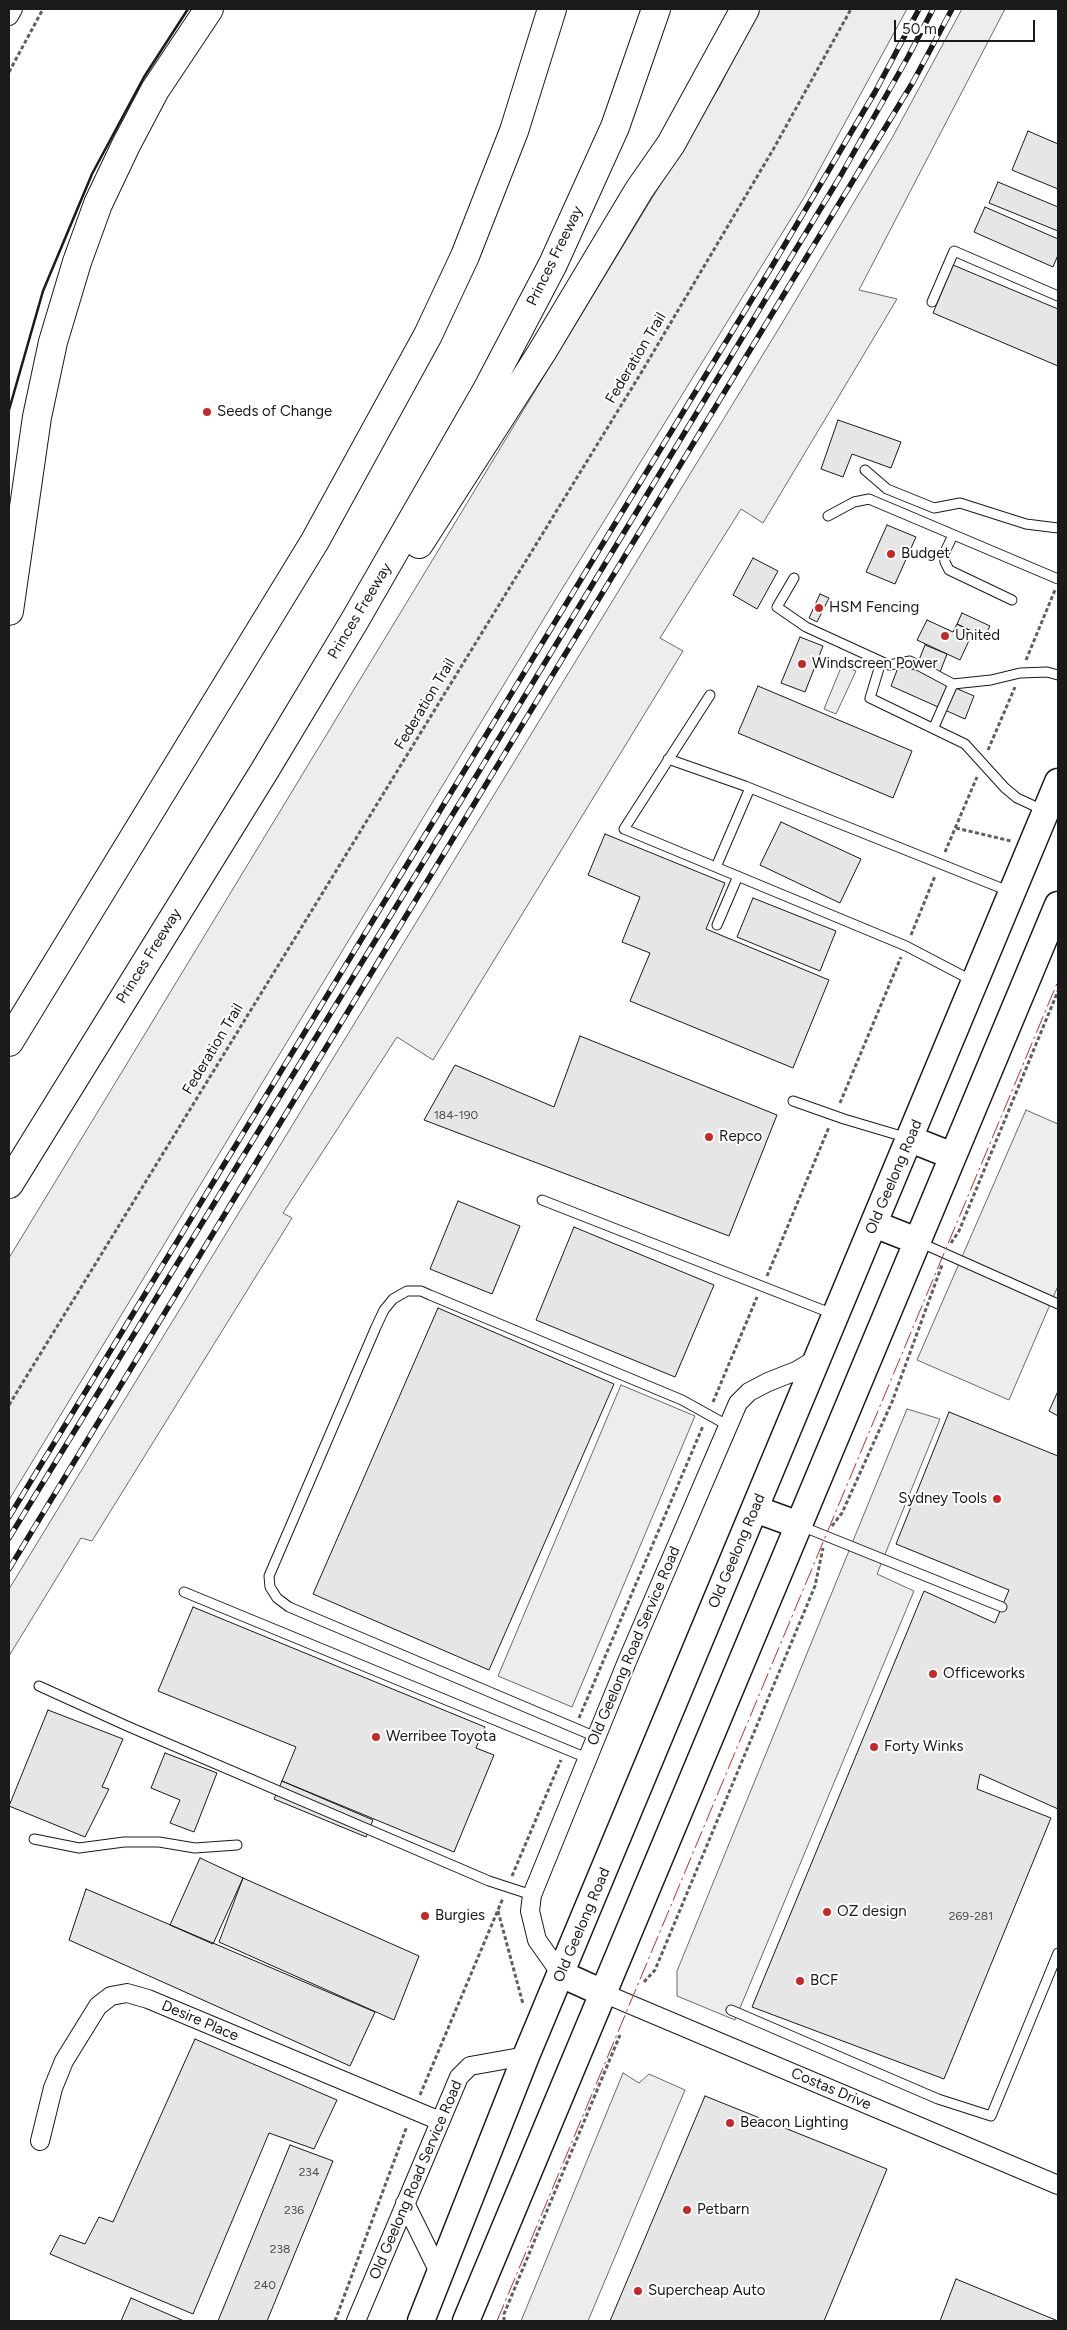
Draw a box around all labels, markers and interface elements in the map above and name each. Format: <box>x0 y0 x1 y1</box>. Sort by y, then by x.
scale bar <box>897 10 1038 42</box>
text: 50 m <box>902 20 937 38</box>
street label: Princes Freeway <box>523 203 587 309</box>
street label: Federation Trail <box>602 309 670 407</box>
place label: Seeds of Change <box>217 403 332 421</box>
marker: Seeds of Change <box>201 406 213 418</box>
place label: Budget <box>901 545 950 563</box>
marker: Budget <box>885 548 897 560</box>
street label: Princes Freeway <box>324 560 396 662</box>
place label: HSM Fencing <box>829 599 919 617</box>
marker: HSM Fencing <box>813 602 825 614</box>
place label: United <box>955 627 1000 645</box>
marker: United <box>939 630 951 642</box>
street label: Federation Trail <box>391 655 459 753</box>
place label: Windscreen Power <box>812 655 938 673</box>
marker: Windscreen Power <box>796 658 808 670</box>
street label: Princes Freeway <box>113 905 185 1007</box>
street label: Federation Trail <box>179 1000 247 1098</box>
house number: 184-190 <box>434 1108 478 1122</box>
street label: Old Geelong Road <box>862 1117 926 1237</box>
place label: Repco <box>719 1128 762 1146</box>
marker: Repco <box>703 1131 715 1143</box>
place label: Sydney Tools <box>898 1490 987 1508</box>
street label: Old Geelong Road <box>705 1491 769 1611</box>
marker: Sydney Tools <box>991 1493 1003 1505</box>
street label: Old Geelong Road Service Road <box>584 1544 684 1748</box>
place label: Officeworks <box>943 1665 1025 1683</box>
marker: Officeworks <box>927 1668 939 1680</box>
place label: Werribee Toyota <box>386 1728 496 1746</box>
marker: Werribee Toyota <box>370 1731 382 1743</box>
place label: Forty Winks <box>884 1738 964 1756</box>
marker: Forty Winks <box>868 1741 880 1753</box>
street label: Old Geelong Road <box>550 1865 614 1985</box>
place label: OZ design <box>837 1903 907 1921</box>
marker: OZ design <box>821 1906 833 1918</box>
place label: Burgies <box>435 1907 485 1925</box>
house number: 269-281 <box>949 1909 993 1923</box>
marker: Burgies <box>419 1910 431 1922</box>
place label: BCF <box>810 1972 838 1990</box>
marker: BCF <box>794 1975 806 1987</box>
street label: Desire Place <box>159 1997 241 2045</box>
street label: Costas Drive <box>788 2064 874 2114</box>
street label: Old Geelong Road Service Road <box>366 2078 466 2282</box>
place label: Beacon Lighting <box>740 2114 849 2132</box>
marker: Beacon Lighting <box>724 2117 736 2129</box>
house number: 234 <box>299 2165 319 2179</box>
place label: Petbarn <box>697 2201 749 2219</box>
house number: 236 <box>284 2203 304 2217</box>
marker: Petbarn <box>681 2204 693 2216</box>
house number: 238 <box>270 2242 290 2256</box>
house number: 240 <box>254 2278 276 2292</box>
place label: Supercheap Auto <box>648 2282 765 2300</box>
marker: Supercheap Auto <box>632 2285 644 2297</box>

